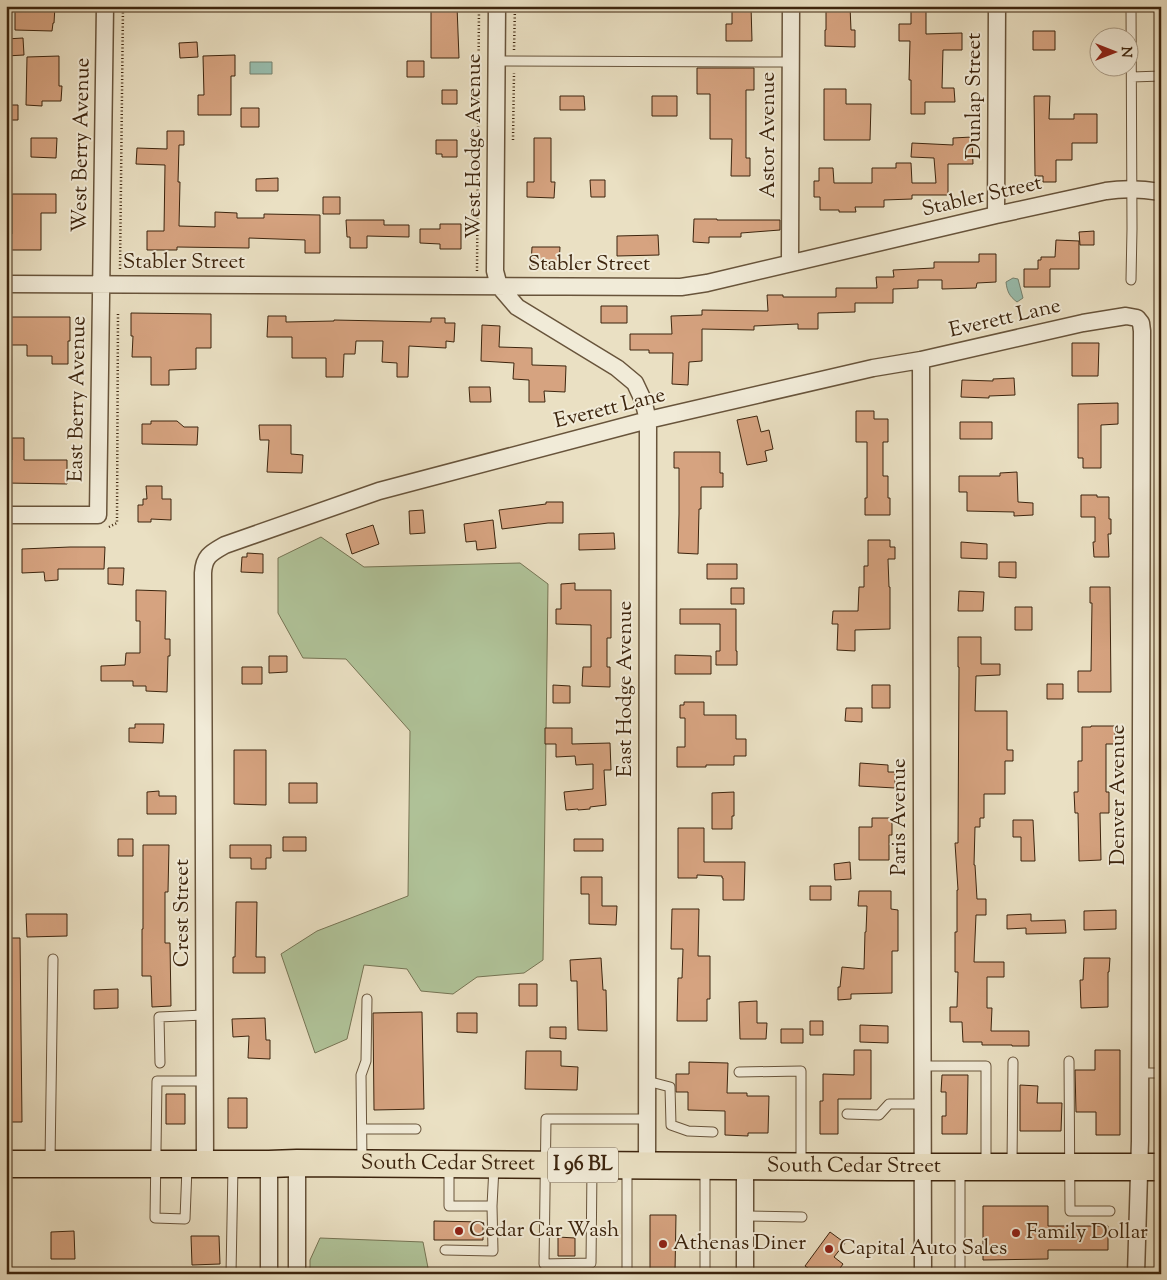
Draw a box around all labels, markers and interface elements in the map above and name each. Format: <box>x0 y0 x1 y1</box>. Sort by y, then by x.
north arrow <box>1090 28 1140 78</box>
street label: Dunlap Street <box>960 33 990 159</box>
text: N <box>1115 46 1135 58</box>
street label: West Hodge Avenue <box>460 53 490 239</box>
street label: West Berry Avenue <box>65 57 99 233</box>
street label: Astor Avenue <box>754 72 784 198</box>
street label: Stabler Street <box>919 169 1045 225</box>
street label: Stabler Street <box>123 248 245 278</box>
street label: Stabler Street <box>528 250 650 280</box>
street label: Everett Lane <box>946 292 1064 346</box>
street label: East Berry Avenue <box>62 316 94 482</box>
street label: Everett Lane <box>551 381 669 437</box>
street label: East Hodge Avenue <box>611 601 641 777</box>
street label: Denver Avenue <box>1104 725 1134 865</box>
street label: Paris Avenue <box>885 758 915 876</box>
street label: Crest Street <box>168 859 198 967</box>
street label: South Cedar Street <box>361 1148 535 1180</box>
road number: I 96 BL <box>548 1148 618 1182</box>
street label: South Cedar Street <box>767 1151 941 1182</box>
place label: Cedar Car Wash <box>469 1216 619 1246</box>
place label: Family Dollar <box>1026 1218 1148 1248</box>
marker: Cedar Car Wash <box>453 1225 465 1237</box>
marker: Family Dollar <box>1010 1227 1022 1239</box>
place label: Athenas Diner <box>673 1229 806 1259</box>
place label: Capital Auto Sales <box>839 1234 1007 1264</box>
marker: Athenas Diner <box>657 1238 669 1250</box>
marker: Capital Auto Sales <box>823 1243 835 1255</box>

